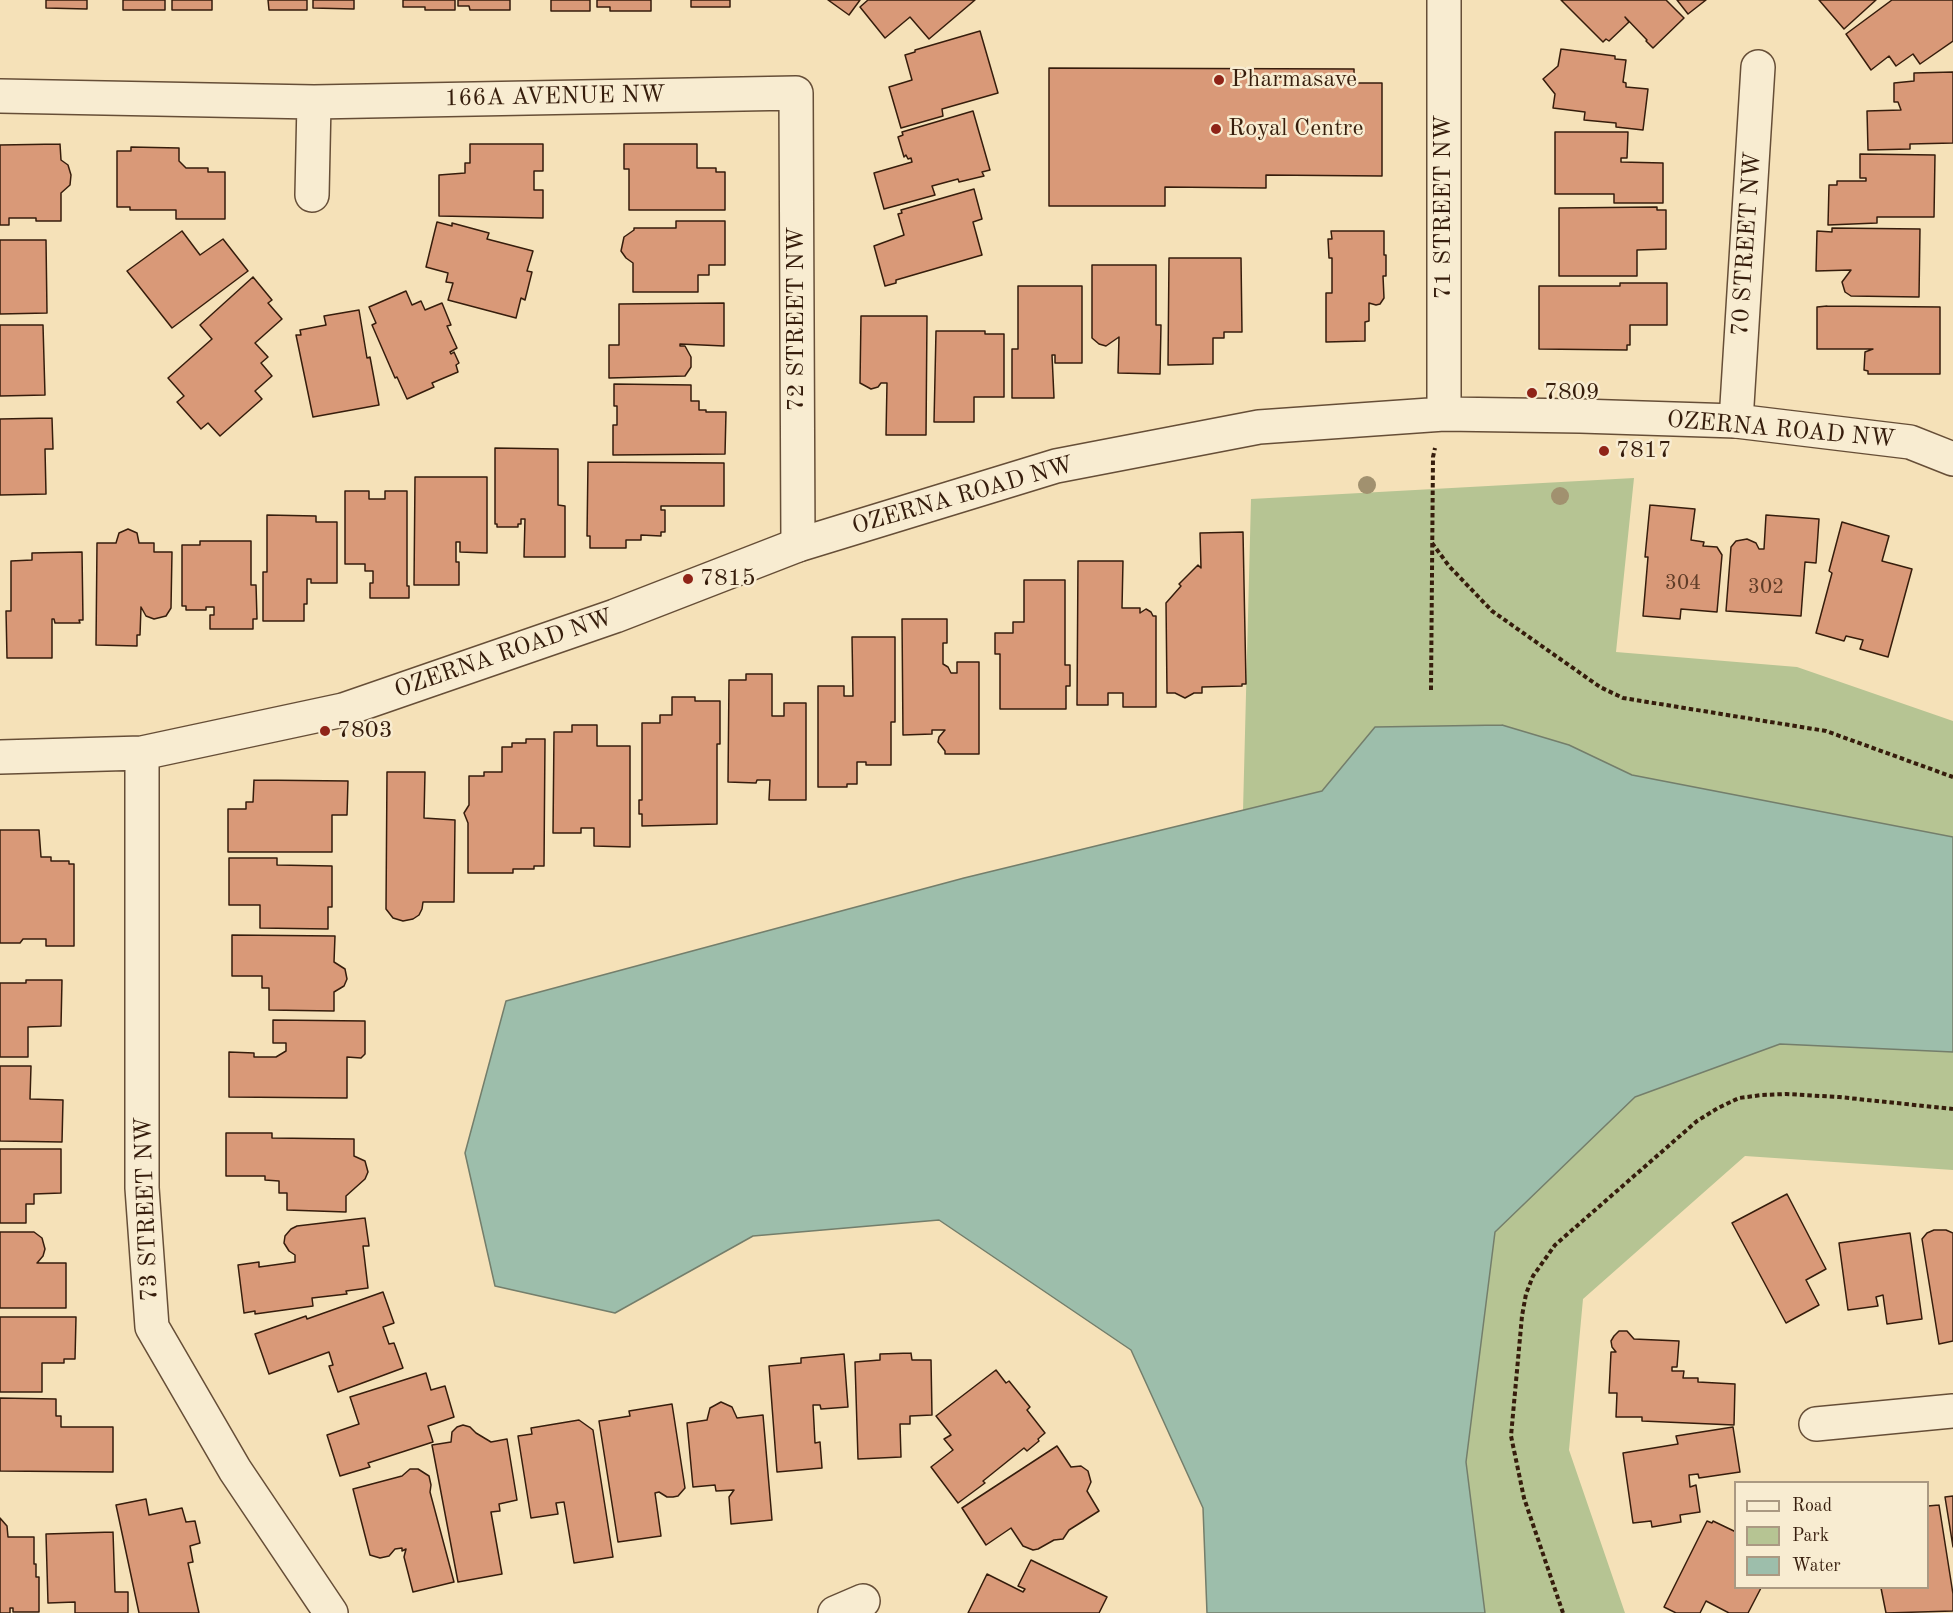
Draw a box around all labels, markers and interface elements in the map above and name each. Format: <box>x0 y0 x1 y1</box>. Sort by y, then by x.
place label: Pharmasave <box>1231 66 1357 94</box>
marker: Pharmasave <box>1212 73 1226 87</box>
street label: 166A AVENUE NW <box>444 81 666 113</box>
place label: Royal Centre <box>1228 115 1363 143</box>
street label: 71 STREET NW <box>1430 115 1458 299</box>
marker: Royal Centre <box>1209 122 1223 136</box>
street label: 70 STREET NW <box>1726 151 1768 337</box>
street label: 72 STREET NW <box>783 227 811 411</box>
place label: 7809 <box>1544 379 1600 407</box>
marker: 7809 <box>1525 386 1539 400</box>
street label: OZERNA ROAD NW <box>1665 406 1897 454</box>
place label: 7817 <box>1616 437 1672 465</box>
marker: 7817 <box>1597 444 1611 458</box>
street label: OZERNA ROAD NW <box>849 451 1077 541</box>
place label: 7815 <box>700 565 756 593</box>
house number: 304 <box>1665 570 1701 596</box>
marker: 7815 <box>681 572 695 586</box>
house number: 302 <box>1748 574 1784 600</box>
street label: OZERNA ROAD NW <box>391 603 617 705</box>
place label: 7803 <box>337 717 393 745</box>
marker: 7803 <box>318 724 332 738</box>
street label: 73 STREET NW <box>129 1116 165 1302</box>
legend <box>1734 1481 1929 1589</box>
text: Road <box>1792 1497 1832 1515</box>
text: Park <box>1792 1527 1829 1545</box>
text: Water <box>1792 1557 1841 1575</box>

